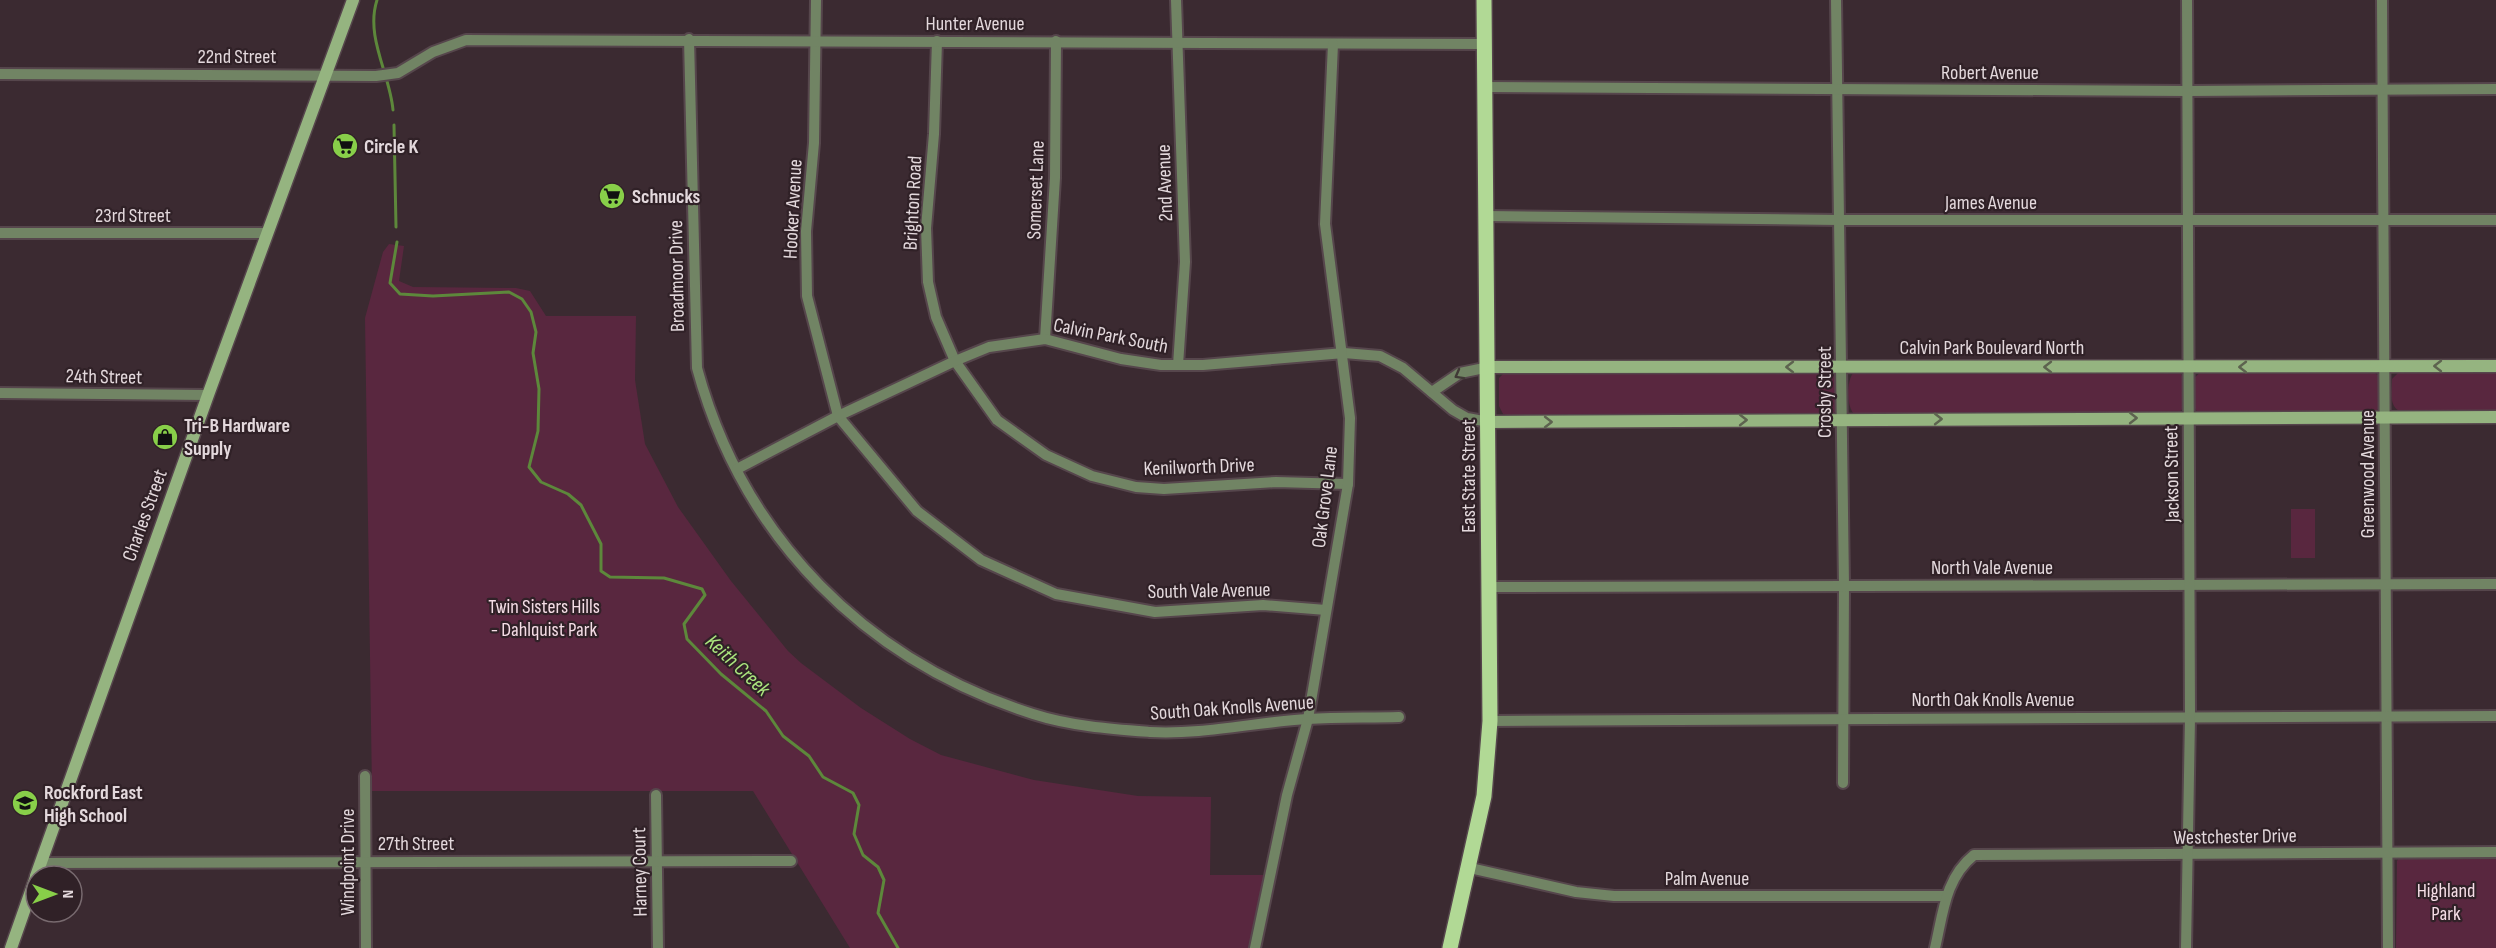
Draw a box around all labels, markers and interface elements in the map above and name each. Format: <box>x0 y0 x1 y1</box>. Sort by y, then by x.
street label: Hunter Avenue <box>925 12 1025 36</box>
street label: 22nd Street <box>198 45 276 69</box>
street label: Robert Avenue <box>1941 61 2039 85</box>
supermarket icon: Circle K <box>330 131 360 161</box>
place label: Circle K <box>364 135 418 159</box>
street label: Somerset Lane <box>1022 140 1050 240</box>
street label: 2nd Avenue <box>1152 144 1178 222</box>
street label: Brighton Road <box>899 155 927 251</box>
street label: Hooker Avenue <box>778 159 808 260</box>
supermarket icon: Schnucks <box>597 181 627 211</box>
place label: Schnucks <box>632 185 701 209</box>
street label: James Avenue <box>1944 191 2037 215</box>
street label: 23rd Street <box>95 204 171 228</box>
street label: Broadmoor Drive <box>664 220 690 332</box>
street label: Calvin Park South <box>1051 313 1170 359</box>
street label: Calvin Park Boulevard North <box>1900 336 2084 360</box>
street label: Crosby Street <box>1813 346 1837 438</box>
one-way arrow <box>2433 360 2442 372</box>
one-way arrow <box>1785 361 1794 373</box>
one-way arrow <box>2043 361 2052 373</box>
one-way arrow <box>2238 361 2247 373</box>
street label: 24th Street <box>66 364 142 390</box>
one-way arrow <box>1455 368 1465 379</box>
street label: Greenwood Avenue <box>2356 410 2380 538</box>
one-way arrow <box>2128 412 2137 424</box>
one-way arrow <box>1933 413 1942 425</box>
place label: Tri-B Hardware Supply <box>184 414 290 461</box>
one-way arrow <box>1738 414 1747 426</box>
one-way arrow <box>1543 415 1552 428</box>
street label: East State Street <box>1457 419 1481 533</box>
shop icon: Tri-B Hardware Supply <box>150 422 180 452</box>
street label: Jackson Street <box>2159 425 2185 523</box>
street label: Oak Grove Lane <box>1307 445 1343 549</box>
street label: Kenilworth Drive <box>1143 453 1255 481</box>
street label: Charles Street <box>117 466 173 565</box>
street label: North Vale Avenue <box>1931 556 2053 580</box>
street label: South Vale Avenue <box>1147 578 1271 604</box>
park label: Twin Sisters Hills - Dahlquist Park <box>488 595 600 642</box>
water label: Keith Creek <box>700 629 776 702</box>
street label: North Oak Knolls Avenue <box>1911 688 2075 712</box>
street label: South Oak Knolls Avenue <box>1150 690 1315 726</box>
place label: Rockford East High School <box>44 781 143 828</box>
school or university icon: Rockford East High School <box>10 788 40 818</box>
street label: Windpoint Drive <box>336 809 360 915</box>
street label: Westchester Drive <box>2173 824 2297 850</box>
street label: Harney Court <box>627 827 653 917</box>
street label: 27th Street <box>378 832 454 856</box>
north arrow <box>24 864 84 924</box>
street label: Palm Avenue <box>1665 867 1749 891</box>
park label: Highland Park <box>2417 879 2475 926</box>
text: N <box>58 890 77 898</box>

